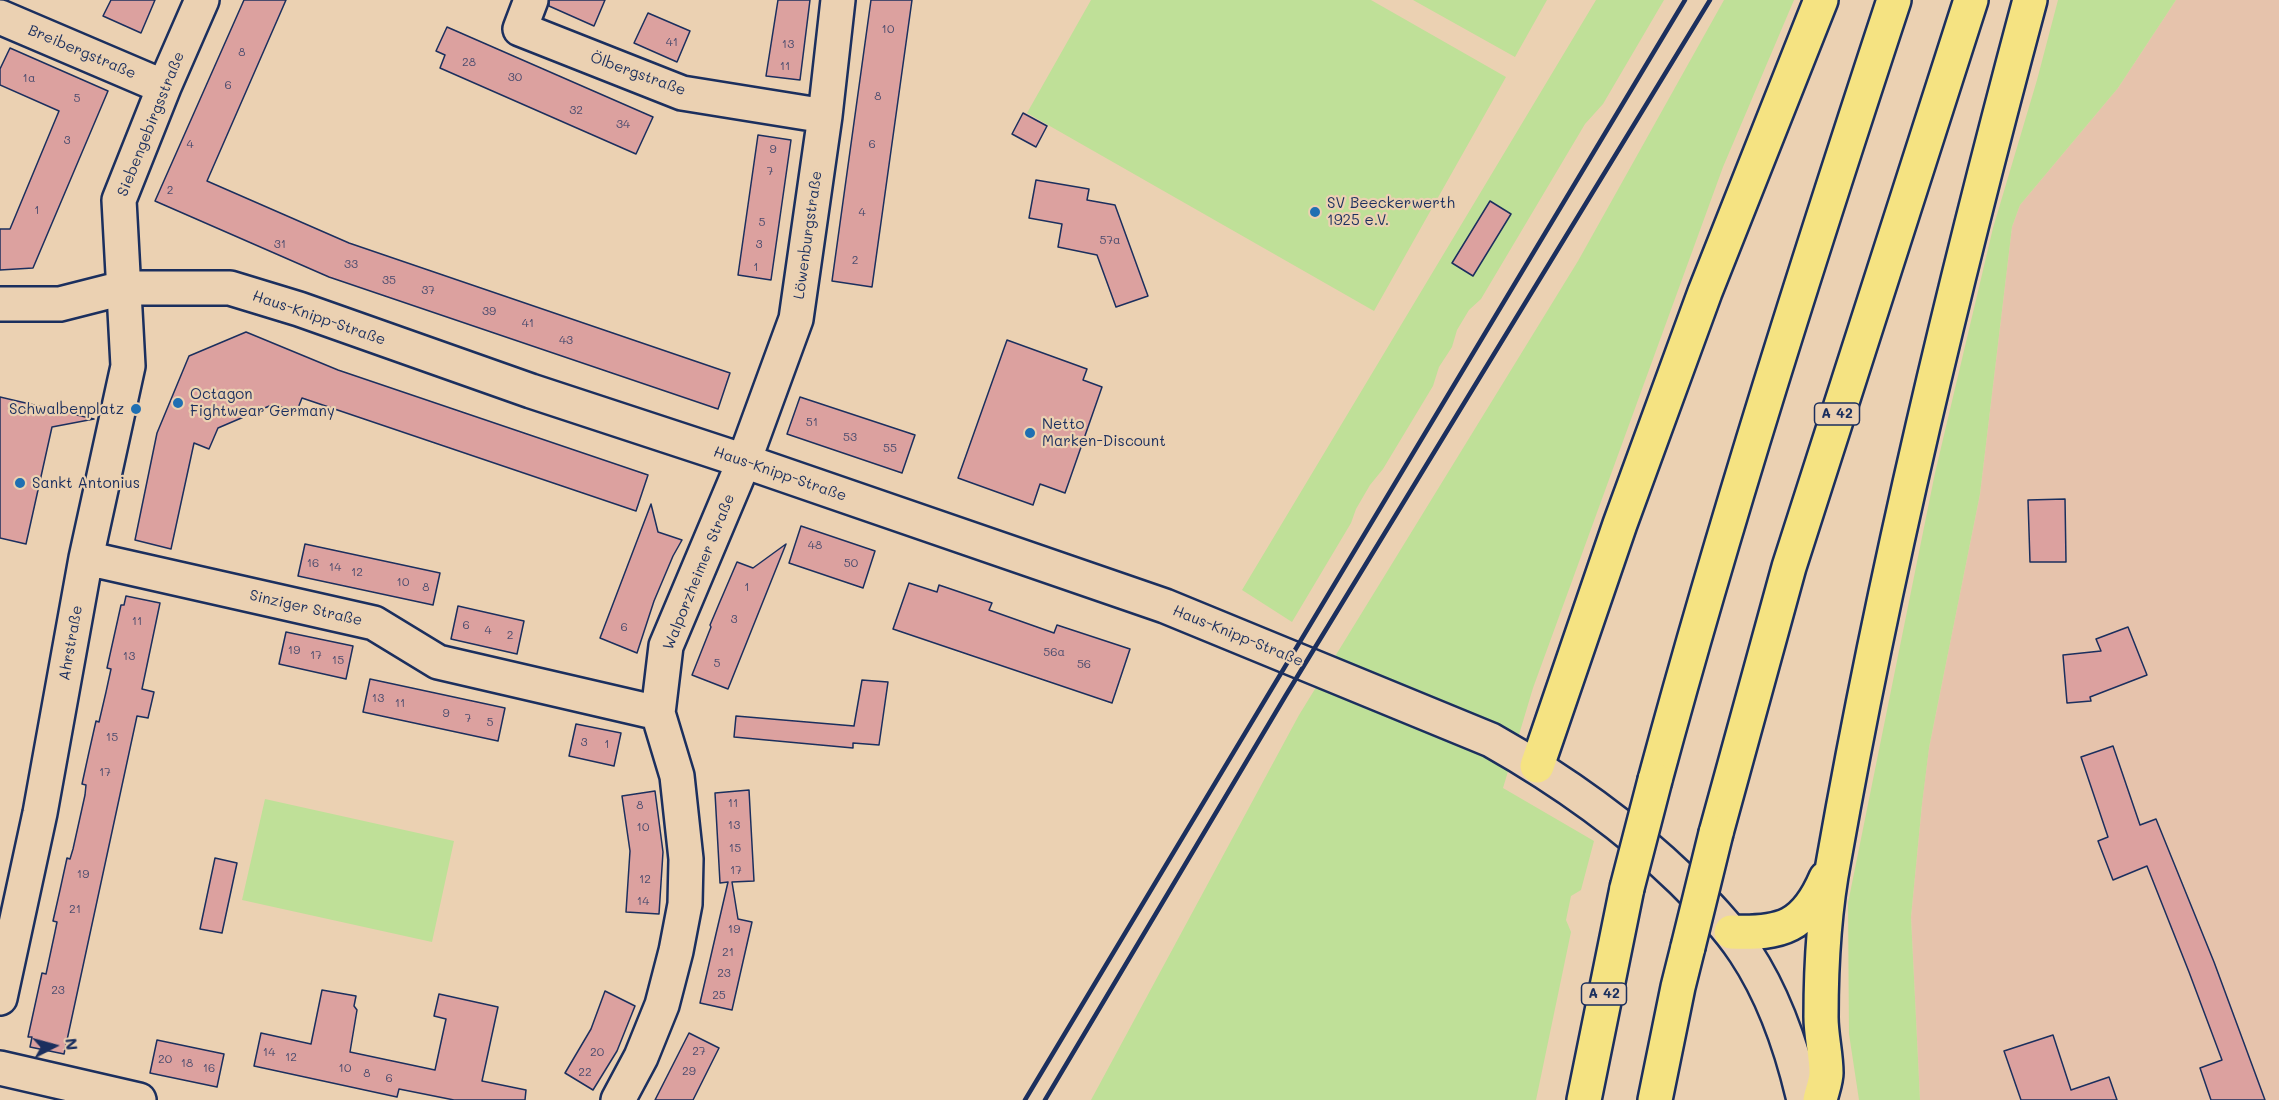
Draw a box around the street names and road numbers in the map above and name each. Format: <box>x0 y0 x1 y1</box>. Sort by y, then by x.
street label: Breibergstraße <box>25 21 139 83</box>
street label: Ölbergstraße <box>588 48 688 100</box>
street label: Siebengebirgsstraße <box>114 49 188 199</box>
street label: Löwenburgstraße <box>790 170 826 300</box>
street label: Haus-Knipp-Straße <box>250 287 388 349</box>
road number: A 42 <box>1814 403 1860 425</box>
street label: Haus-Knipp-Straße <box>711 443 849 505</box>
street label: Walporzheimer Straße <box>659 491 739 653</box>
street label: Sinziger Straße <box>248 586 364 630</box>
street label: Haus-Knipp-Straße <box>1170 602 1306 670</box>
street label: Ahrstraße <box>56 604 86 682</box>
road number: A 42 <box>1582 983 1626 1005</box>

